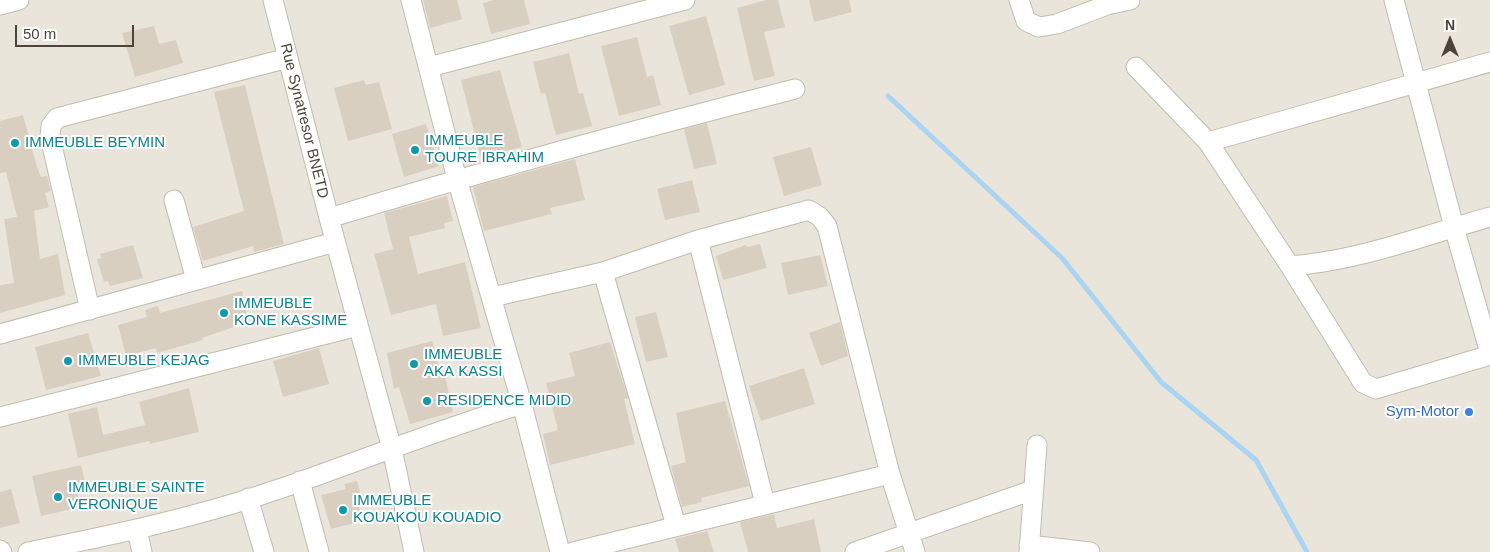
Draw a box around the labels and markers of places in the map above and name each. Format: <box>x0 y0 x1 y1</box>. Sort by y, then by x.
place label: IMMEUBLE TOURE IBRAHIM <box>425 132 544 167</box>
place label: IMMEUBLE BEYMIN <box>25 134 165 152</box>
marker: IMMEUBLE BEYMIN <box>9 137 21 149</box>
marker: IMMEUBLE TOURE IBRAHIM <box>409 144 421 156</box>
place label: IMMEUBLE KONE KASSIME <box>234 295 347 330</box>
marker: IMMEUBLE KONE KASSIME <box>218 307 230 319</box>
place label: IMMEUBLE AKA KASSI <box>424 346 502 381</box>
place label: IMMEUBLE KEJAG <box>78 352 210 370</box>
marker: IMMEUBLE KEJAG <box>62 355 74 367</box>
marker: IMMEUBLE AKA KASSI <box>408 358 420 370</box>
place label: RESIDENCE MIDID <box>437 392 571 410</box>
marker: RESIDENCE MIDID <box>421 395 433 407</box>
place label: Sym-Motor <box>1386 403 1459 421</box>
marker: Sym-Motor <box>1463 406 1475 418</box>
place label: IMMEUBLE SAINTE VERONIQUE <box>68 479 205 514</box>
marker: IMMEUBLE SAINTE VERONIQUE <box>52 491 64 503</box>
place label: IMMEUBLE KOUAKOU KOUADIO <box>353 492 501 527</box>
marker: IMMEUBLE KOUAKOU KOUADIO <box>337 504 349 516</box>

